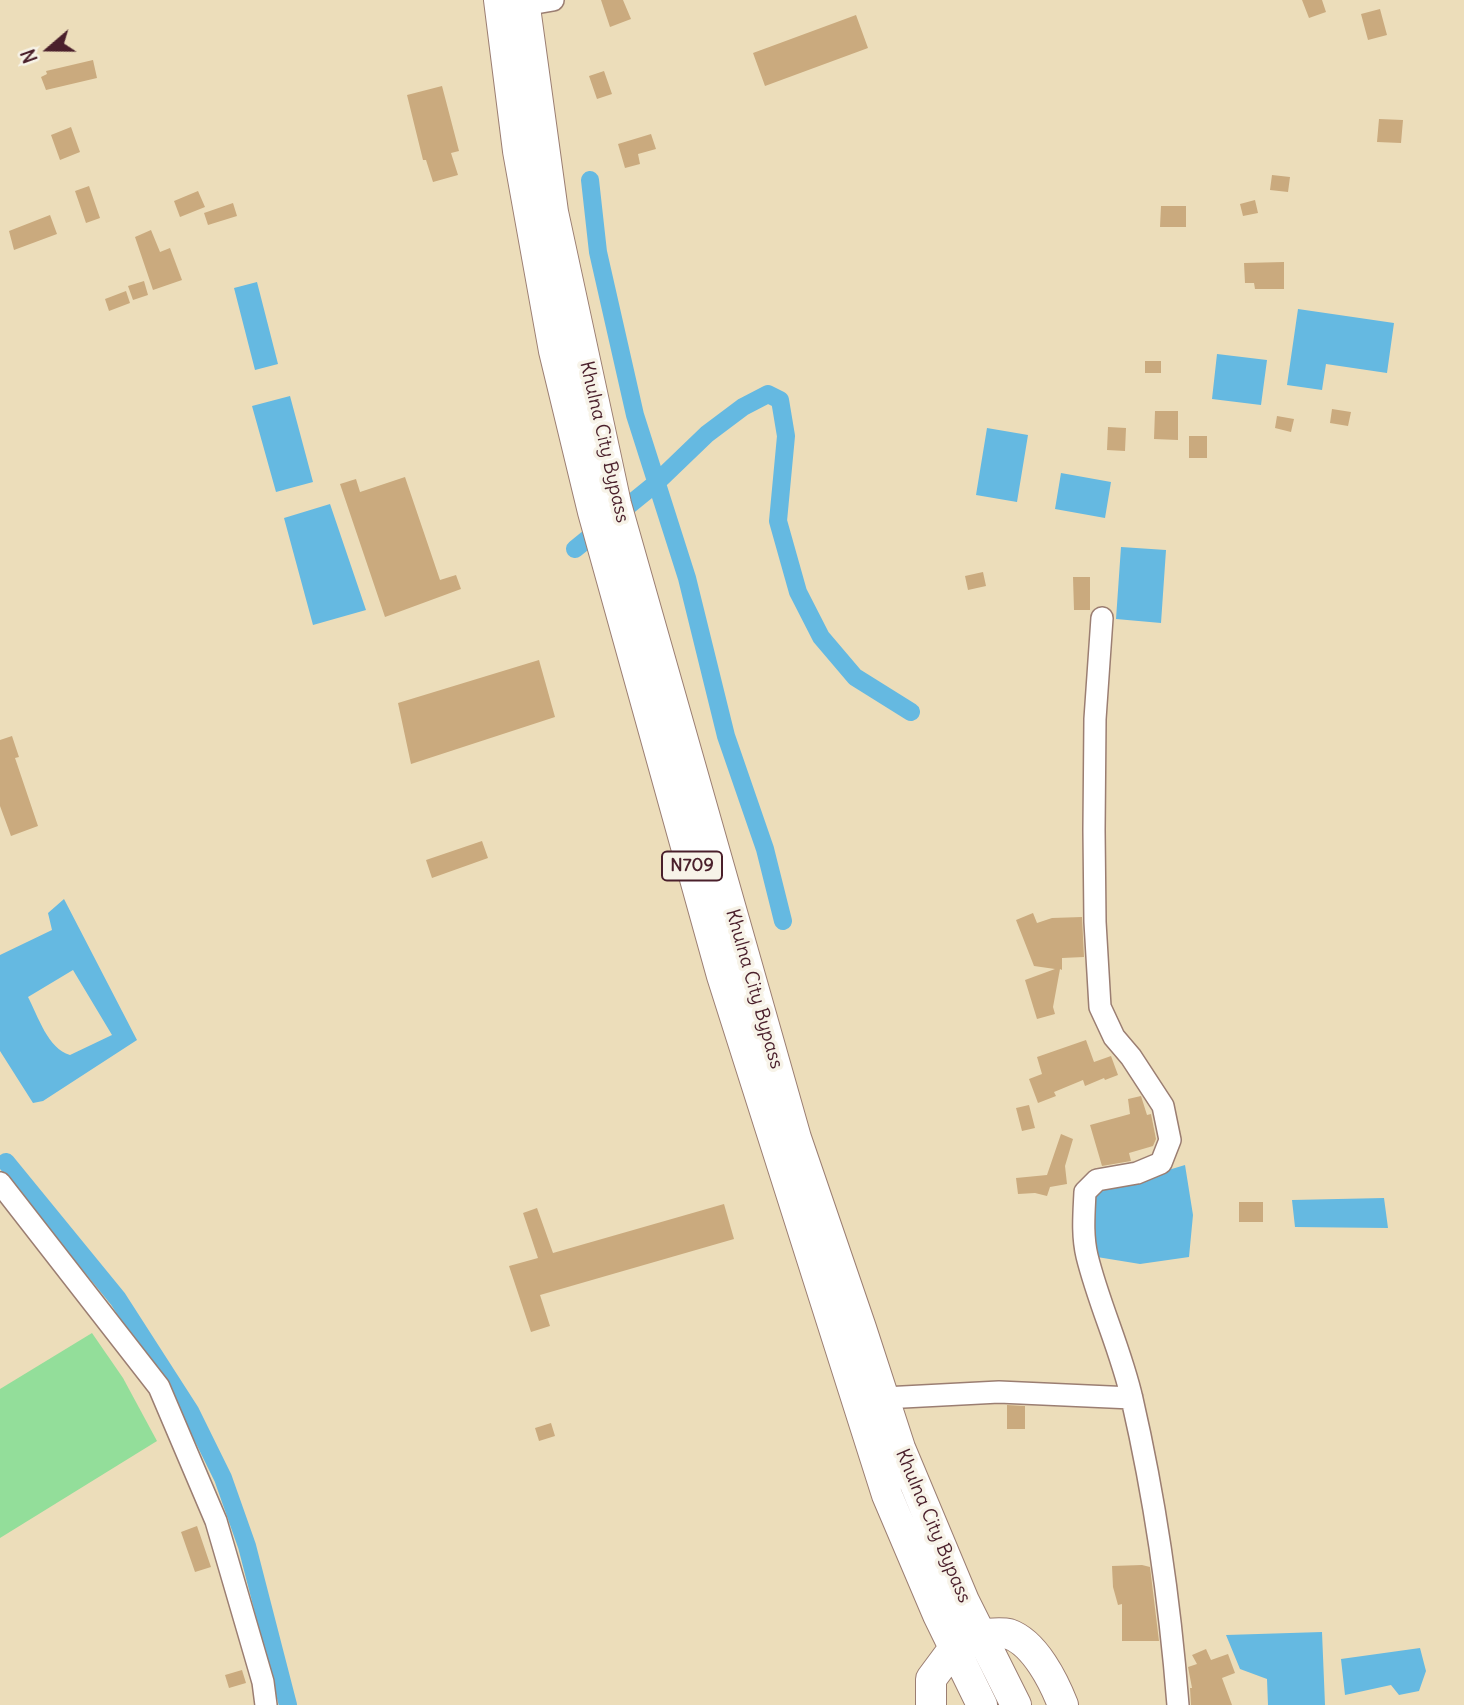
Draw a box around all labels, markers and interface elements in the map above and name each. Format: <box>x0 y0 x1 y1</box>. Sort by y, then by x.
north arrow <box>14 14 84 84</box>
text: N <box>16 46 43 66</box>
street label: Khulna City Bypass <box>574 359 634 525</box>
road number: N709 <box>662 852 722 880</box>
street label: Khulna City Bypass <box>720 907 788 1071</box>
street label: Khulna City Bypass <box>890 1446 976 1606</box>

